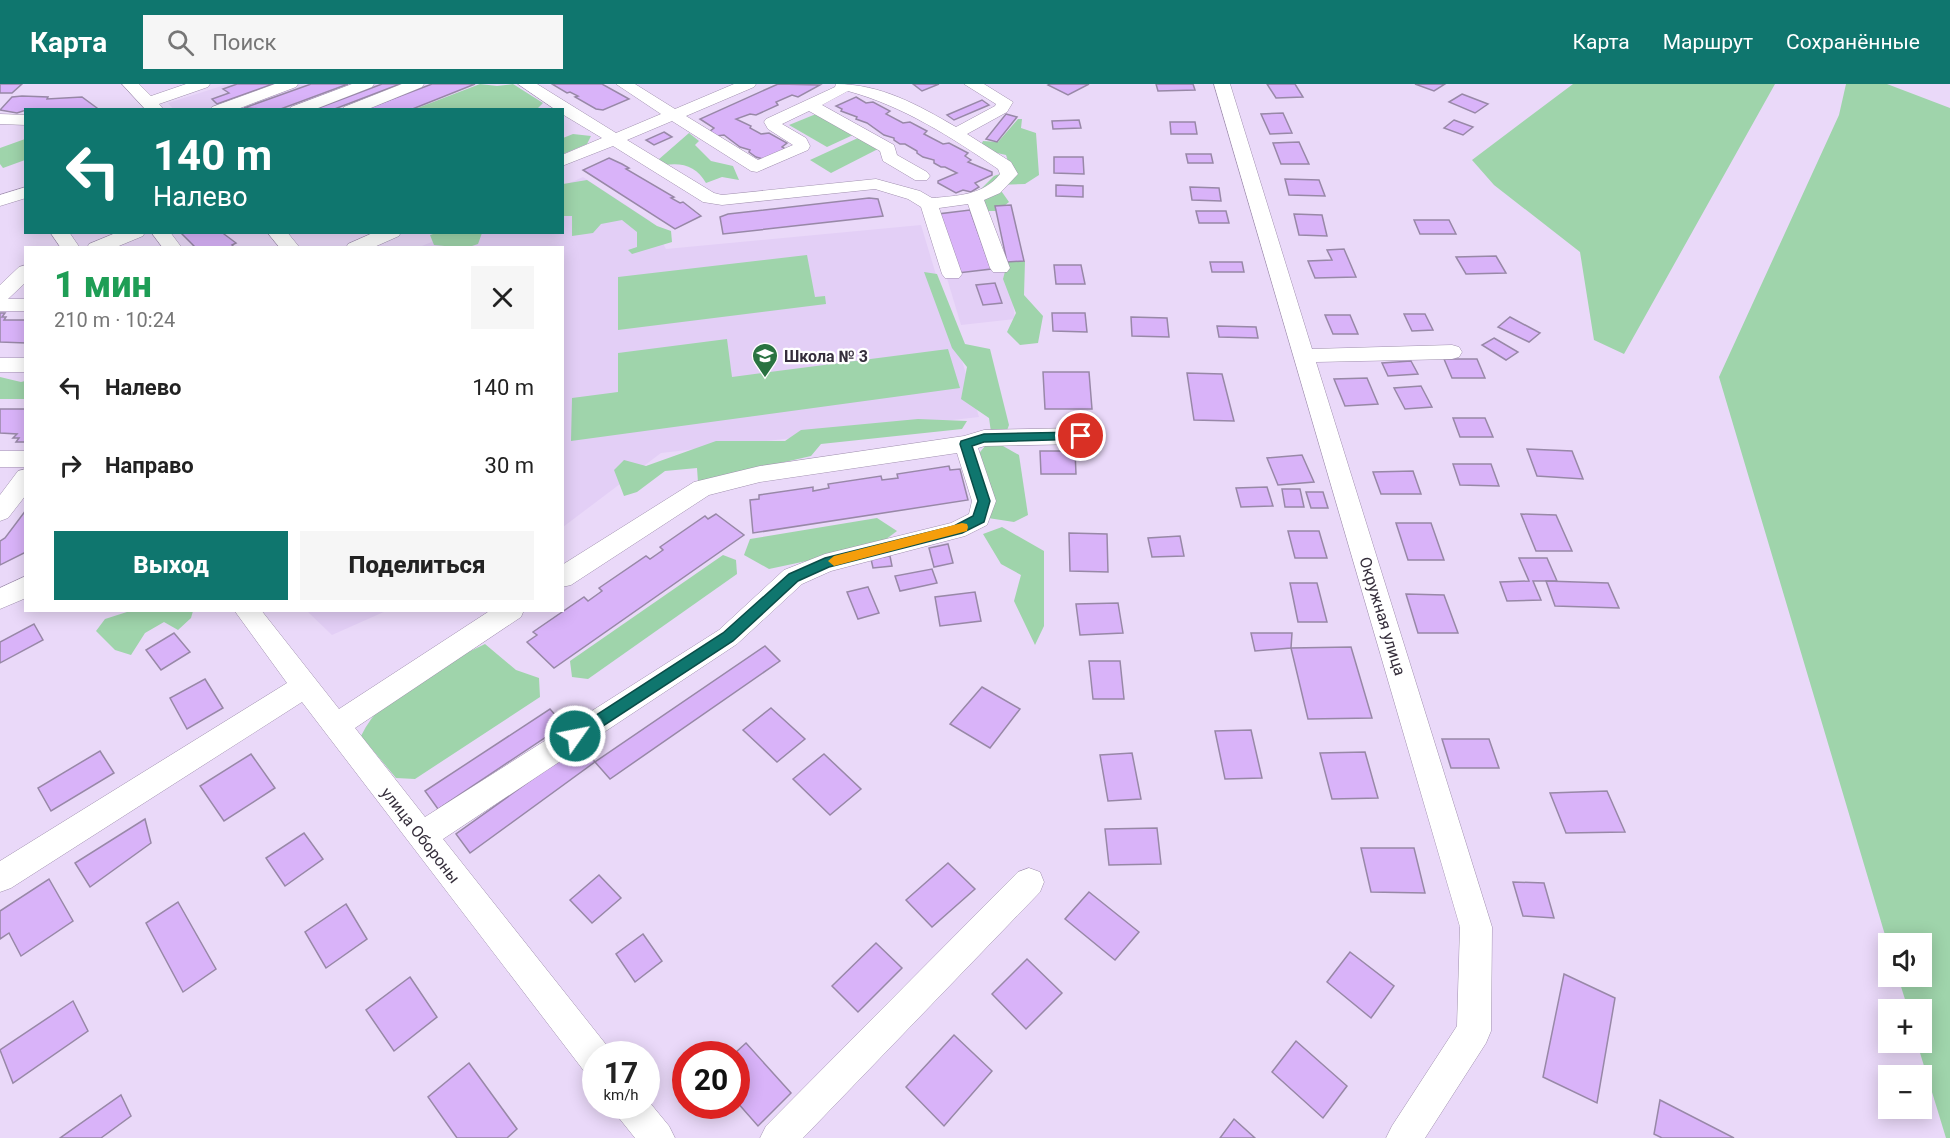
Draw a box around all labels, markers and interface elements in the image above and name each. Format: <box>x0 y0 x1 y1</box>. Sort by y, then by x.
search box <box>143 15 563 69</box>
text: Карта <box>30 26 107 59</box>
icon: search <box>164 26 197 59</box>
text: Поиск <box>212 30 277 55</box>
text: Карта <box>1573 30 1630 54</box>
text: Маршрут <box>1663 30 1753 54</box>
text: Сохранённые <box>1786 30 1920 54</box>
text: 140 m <box>153 131 272 180</box>
icon: left <box>54 132 132 210</box>
text: Налево <box>153 181 248 213</box>
text: 1 мин <box>54 264 152 306</box>
button: close <box>471 266 534 329</box>
text: 210 m · 10:24 <box>54 308 175 332</box>
school or university icon: Школа № 3 <box>750 341 780 379</box>
place label: Школа № 3 <box>784 347 868 366</box>
icon: left <box>54 371 87 404</box>
text: Налево <box>105 375 182 400</box>
text: 140 m <box>472 375 534 400</box>
pin <box>1055 410 1106 461</box>
icon: arrive <box>1064 419 1097 452</box>
icon: right <box>54 449 87 482</box>
text: Направо <box>105 453 194 478</box>
text: 30 m <box>485 453 534 478</box>
button: Выход <box>54 531 288 600</box>
button: Поделиться <box>300 531 534 600</box>
street label: Окружная улица <box>1355 555 1410 678</box>
position arrow <box>543 704 607 768</box>
street label: улица Обороны <box>377 784 464 887</box>
map controls <box>1878 933 1932 1119</box>
button: sound <box>1878 933 1932 987</box>
button: + <box>1878 999 1932 1053</box>
speed limit sign: 20 <box>672 1041 750 1119</box>
text: 17 <box>604 1055 638 1090</box>
button: − <box>1878 1065 1932 1119</box>
text: km/h <box>603 1086 639 1104</box>

